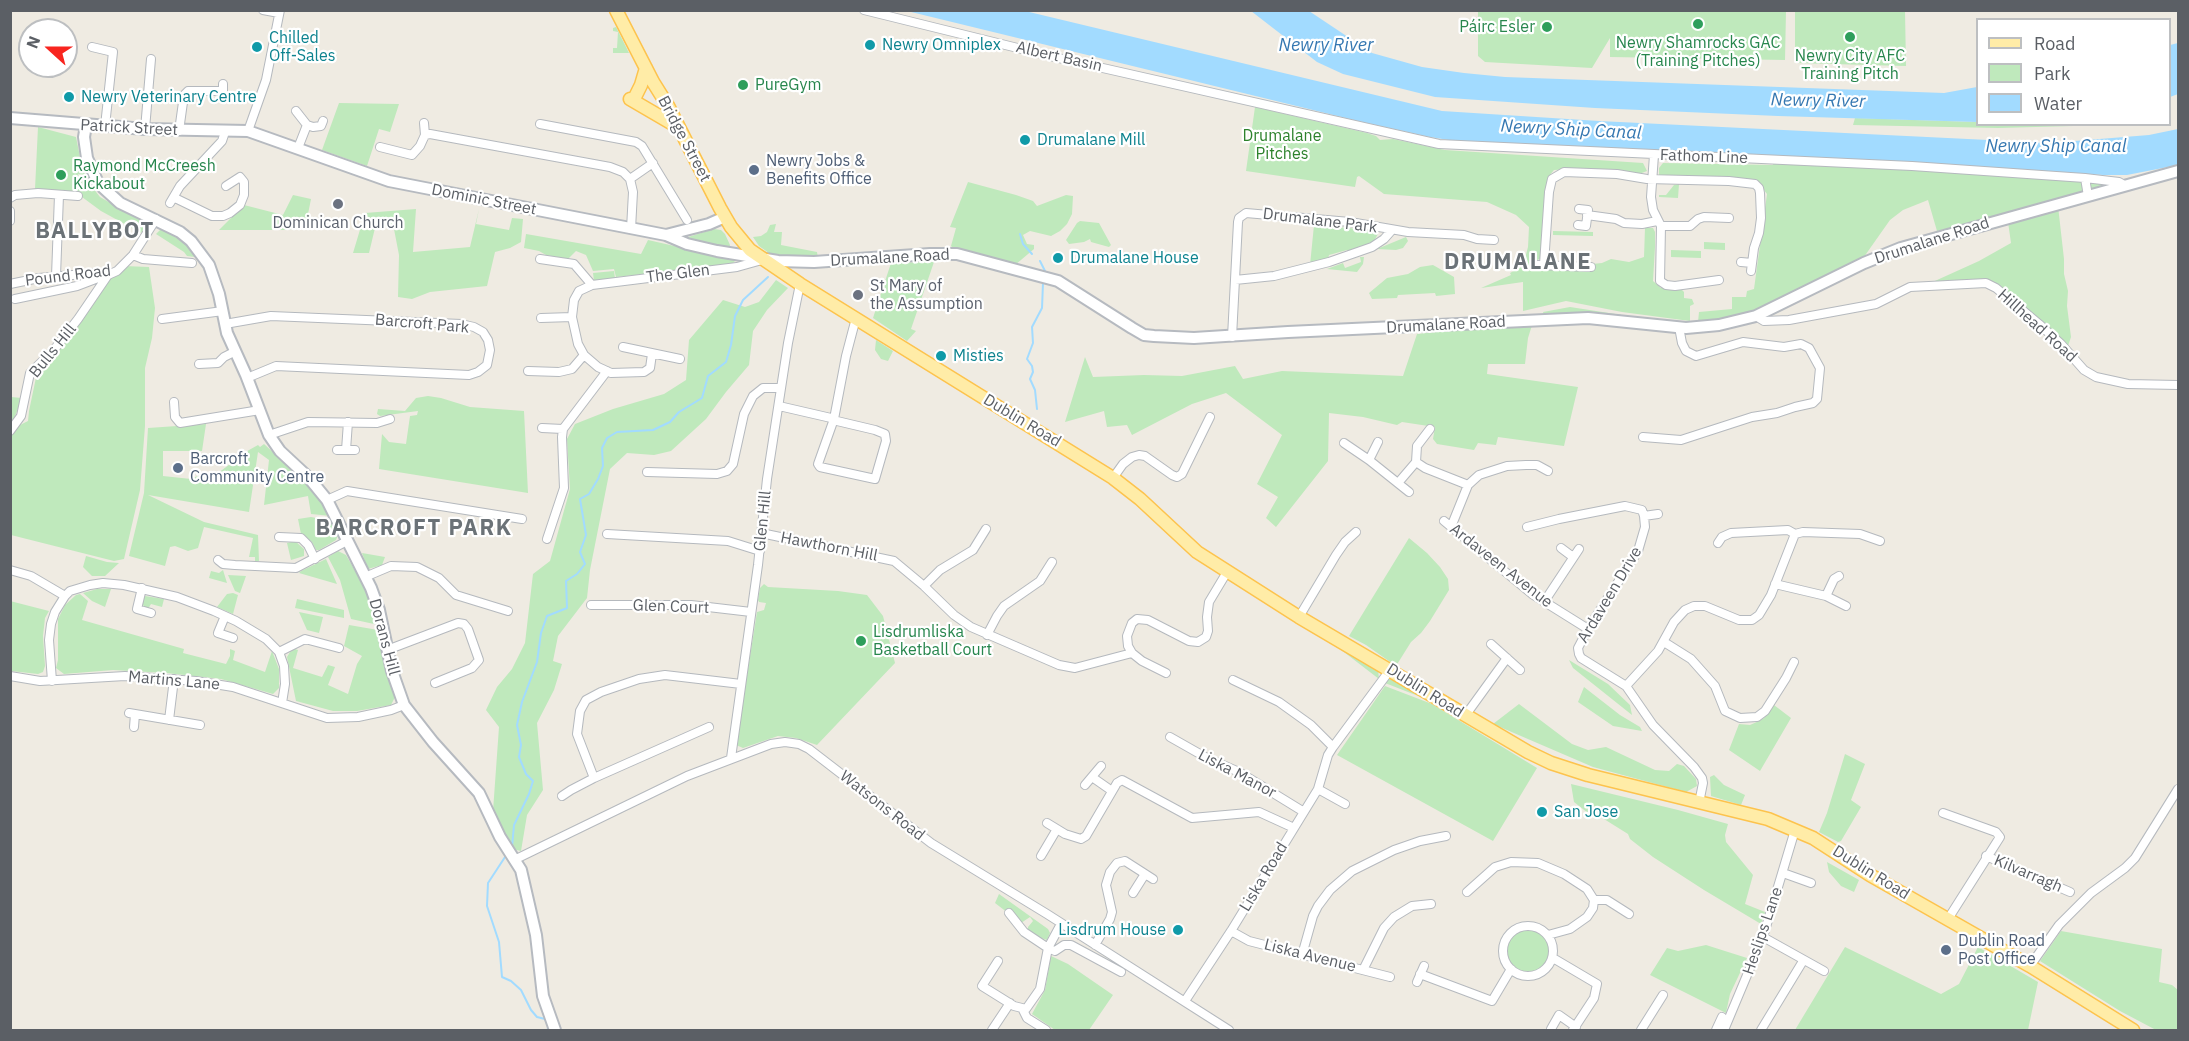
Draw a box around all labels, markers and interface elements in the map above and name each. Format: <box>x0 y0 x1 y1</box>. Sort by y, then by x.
place label: Páirc Esler <box>1459 17 1535 37</box>
marker: Newry Shamrocks GAC (Training Pitches) <box>1691 17 1705 31</box>
north arrow <box>18 18 78 78</box>
legend <box>1976 18 2171 126</box>
marker: Páirc Esler <box>1540 20 1554 34</box>
place label: Chilled Off-Sales <box>269 28 336 66</box>
marker: Newry City AFC Training Pitch <box>1843 30 1857 44</box>
text: Road <box>2034 32 2075 55</box>
text: N <box>22 33 44 51</box>
place label: Newry Shamrocks GAC (Training Pitches) <box>1616 33 1780 71</box>
place label: Newry Omniplex <box>882 35 1001 55</box>
water label: Newry River <box>1279 35 1373 57</box>
marker: Newry Omniplex <box>863 38 877 52</box>
street label: Albert Basin <box>1014 38 1104 76</box>
marker: Chilled Off-Sales <box>250 40 264 54</box>
place label: Newry City AFC Training Pitch <box>1795 46 1905 84</box>
text: Park <box>2034 62 2070 85</box>
place label: PureGym <box>755 75 821 95</box>
marker: PureGym <box>736 78 750 92</box>
place label: Newry Veterinary Centre <box>81 87 257 107</box>
water label: Newry River <box>1770 89 1866 113</box>
marker: Newry Veterinary Centre <box>62 90 76 104</box>
text: Water <box>2034 92 2082 115</box>
street label: Bridge Street <box>653 93 715 185</box>
street label: Patrick Street <box>80 116 178 140</box>
water label: Newry Ship Canal <box>1500 116 1642 144</box>
park label: Drumalane Pitches <box>1243 126 1321 164</box>
place label: Drumalane Mill <box>1037 130 1145 150</box>
marker: Drumalane Mill <box>1018 133 1032 147</box>
water label: Newry Ship Canal <box>1986 136 2126 158</box>
street label: Fathom Line <box>1660 146 1748 168</box>
place label: Newry Jobs & Benefits Office <box>766 151 872 189</box>
place label: Raymond McCreesh Kickabout <box>73 156 216 194</box>
marker: Newry Jobs & Benefits Office <box>747 163 761 177</box>
marker: Raymond McCreesh Kickabout <box>54 168 68 182</box>
street label: Dominic Street <box>430 180 538 220</box>
marker: Dominican Church <box>331 197 345 211</box>
street label: Drumalane Park <box>1262 204 1378 238</box>
place label: Dominican Church <box>272 213 404 233</box>
street label: Drumalane Road <box>1872 213 1992 269</box>
district label: BALLYBOT <box>35 219 155 245</box>
street label: Drumalane Road <box>830 245 950 271</box>
place label: Drumalane House <box>1070 248 1199 268</box>
district label: DRUMALANE <box>1444 250 1592 276</box>
marker: Drumalane House <box>1051 251 1065 265</box>
street label: Pound Road <box>24 261 112 291</box>
street label: The Glen <box>645 261 711 287</box>
place label: St Mary of the Assumption <box>870 276 983 314</box>
street label: Hillhead Road <box>1993 285 2081 367</box>
marker: St Mary of the Assumption <box>851 288 865 302</box>
street label: Barcroft Park <box>374 310 470 338</box>
street label: Drumalane Road <box>1386 312 1506 338</box>
street label: Bulls Hill <box>26 320 80 382</box>
place label: Misties <box>953 346 1004 366</box>
marker: Misties <box>934 349 948 363</box>
street label: Dublin Road <box>980 390 1064 452</box>
place label: Barcroft Community Centre <box>190 449 324 487</box>
marker: Barcroft Community Centre <box>171 461 185 475</box>
street label: Glen Hill <box>750 490 776 552</box>
district label: BARCROFT PARK <box>315 516 513 542</box>
street label: Ardaveen Avenue <box>1446 520 1556 612</box>
street label: Hawthorn Hill <box>779 528 879 566</box>
street label: Ardaveen Drive <box>1574 543 1646 647</box>
street label: Glen Court <box>632 596 710 618</box>
street label: Dorans Hill <box>365 597 403 677</box>
place label: Lisdrumliska Basketball Court <box>873 622 992 660</box>
marker: Lisdrumliska Basketball Court <box>854 634 868 648</box>
street label: Dublin Road <box>1383 660 1467 722</box>
street label: Martins Lane <box>127 667 221 695</box>
street label: Liska Manor <box>1195 745 1279 803</box>
street label: Watsons Road <box>836 767 928 845</box>
place label: San Jose <box>1554 802 1618 822</box>
marker: San Jose <box>1535 805 1549 819</box>
street label: Liska Road <box>1236 839 1292 915</box>
street label: Dublin Road <box>1829 842 1913 904</box>
street label: Kilvarragh <box>1991 851 2065 897</box>
street label: Heslips Lane <box>1739 885 1787 977</box>
place label: Lisdrum House <box>1058 920 1166 940</box>
marker: Lisdrum House <box>1171 923 1185 937</box>
place label: Dublin Road Post Office <box>1958 931 2045 969</box>
street label: Liska Avenue <box>1262 935 1358 977</box>
marker: Dublin Road Post Office <box>1939 943 1953 957</box>

